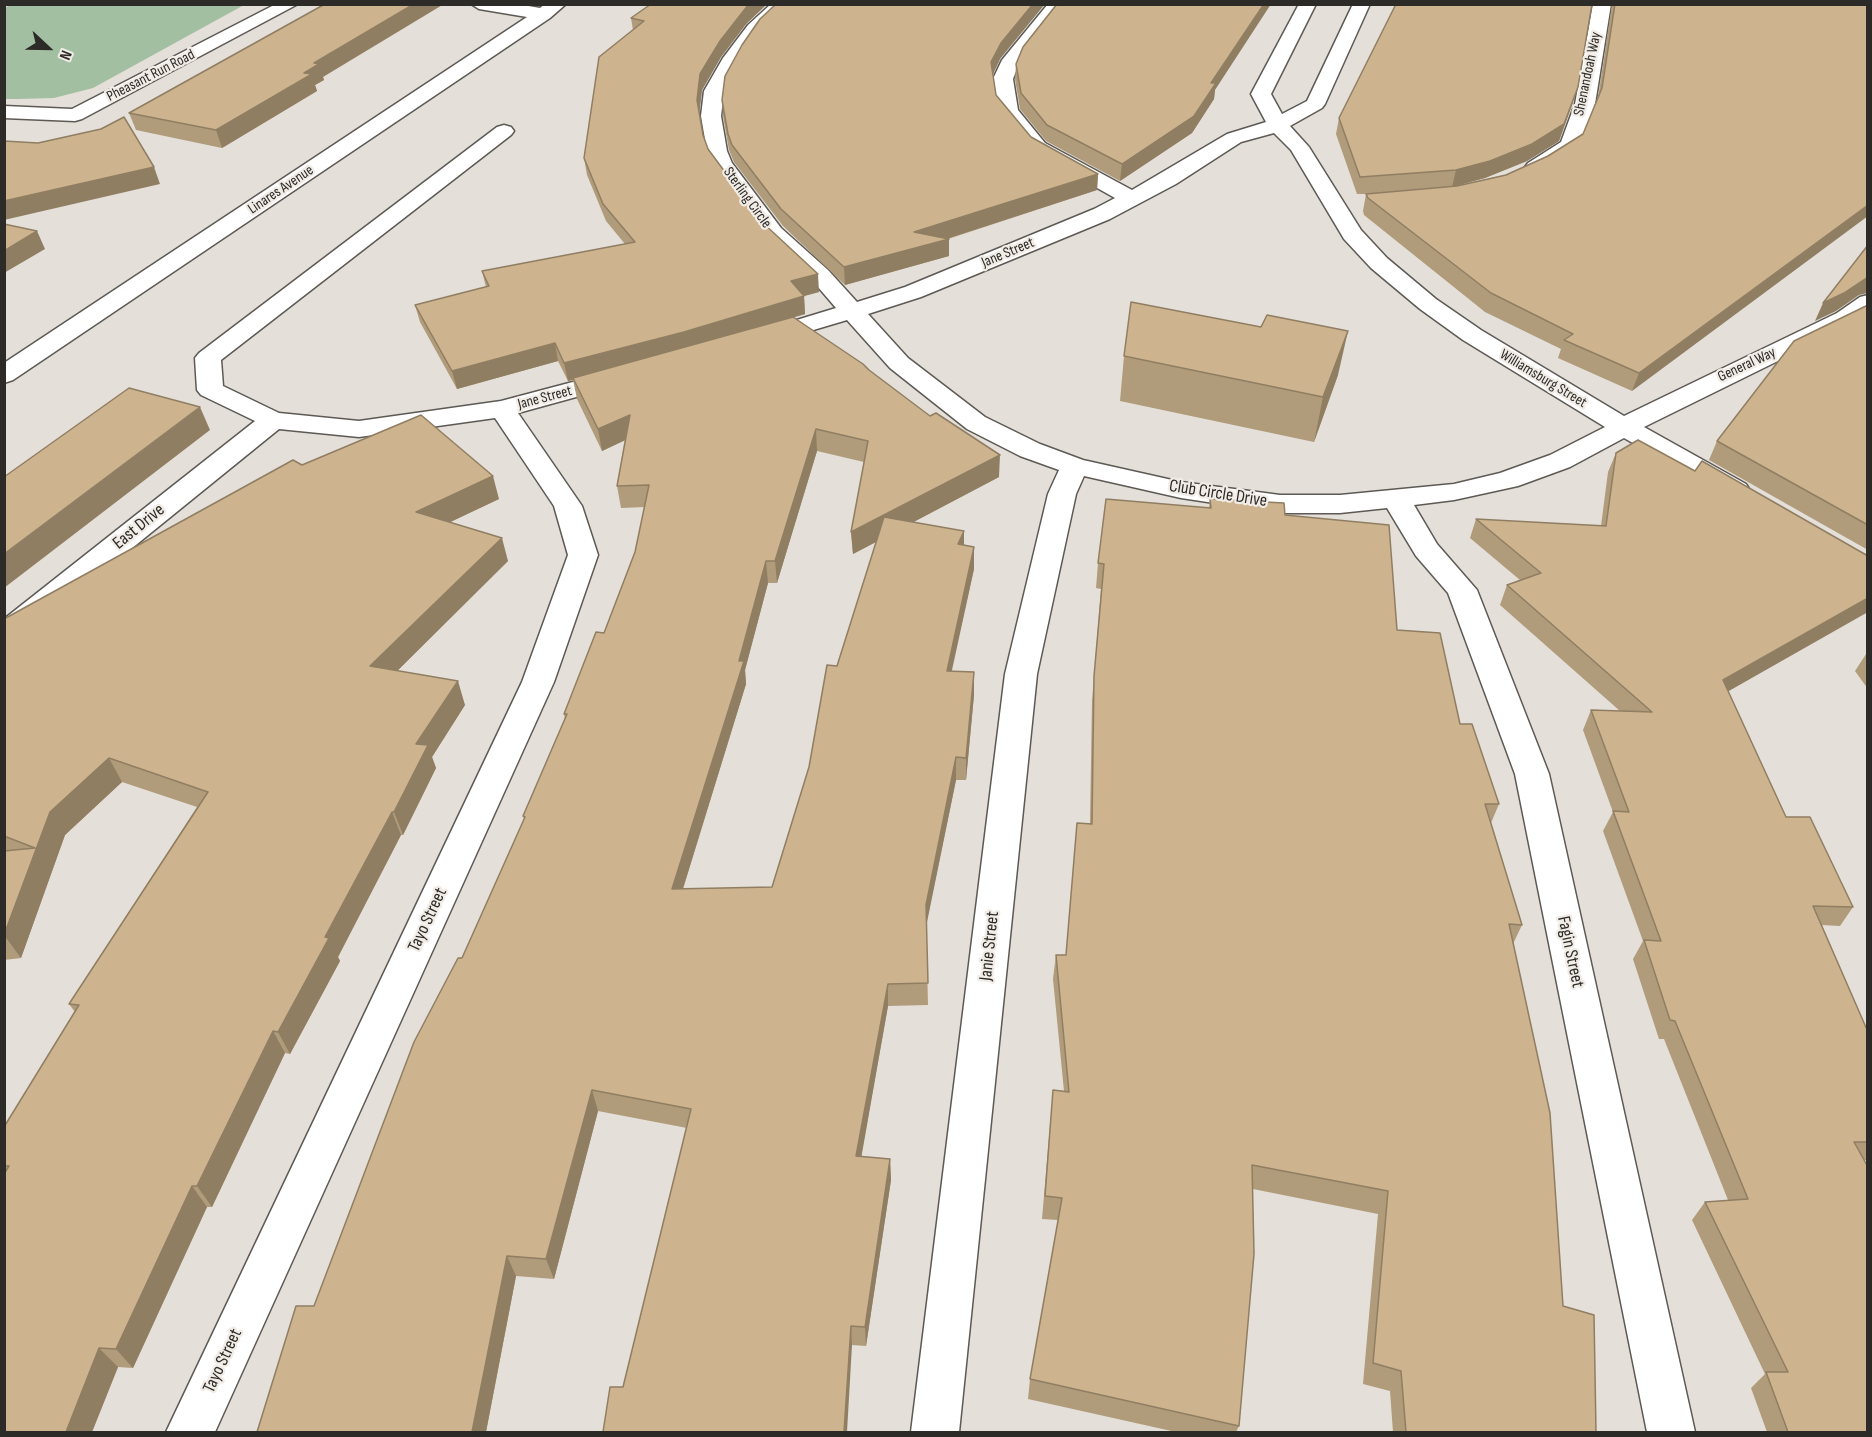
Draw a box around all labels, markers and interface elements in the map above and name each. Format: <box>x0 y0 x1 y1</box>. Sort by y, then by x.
north arrow <box>18 18 78 78</box>
street label: Shenandoah Way <box>1570 30 1606 118</box>
street label: Pheasant Run Road <box>104 46 198 106</box>
text: N <box>55 47 76 62</box>
street label: Linares Avenue <box>245 162 317 218</box>
street label: Sterling Circle <box>719 164 775 232</box>
street label: Jane Street <box>979 234 1037 272</box>
street label: General Way <box>1715 344 1779 386</box>
street label: Williamsburg Street <box>1496 346 1590 412</box>
street label: Jane Street <box>516 382 574 414</box>
street label: Club Circle Drive <box>1167 476 1269 512</box>
street label: East Drive <box>109 500 169 554</box>
street label: Tayo Street <box>404 885 452 955</box>
street label: Janie Street <box>976 910 1004 982</box>
street label: Fagin Street <box>1552 914 1588 990</box>
street label: Tayo Street <box>199 1326 247 1396</box>

